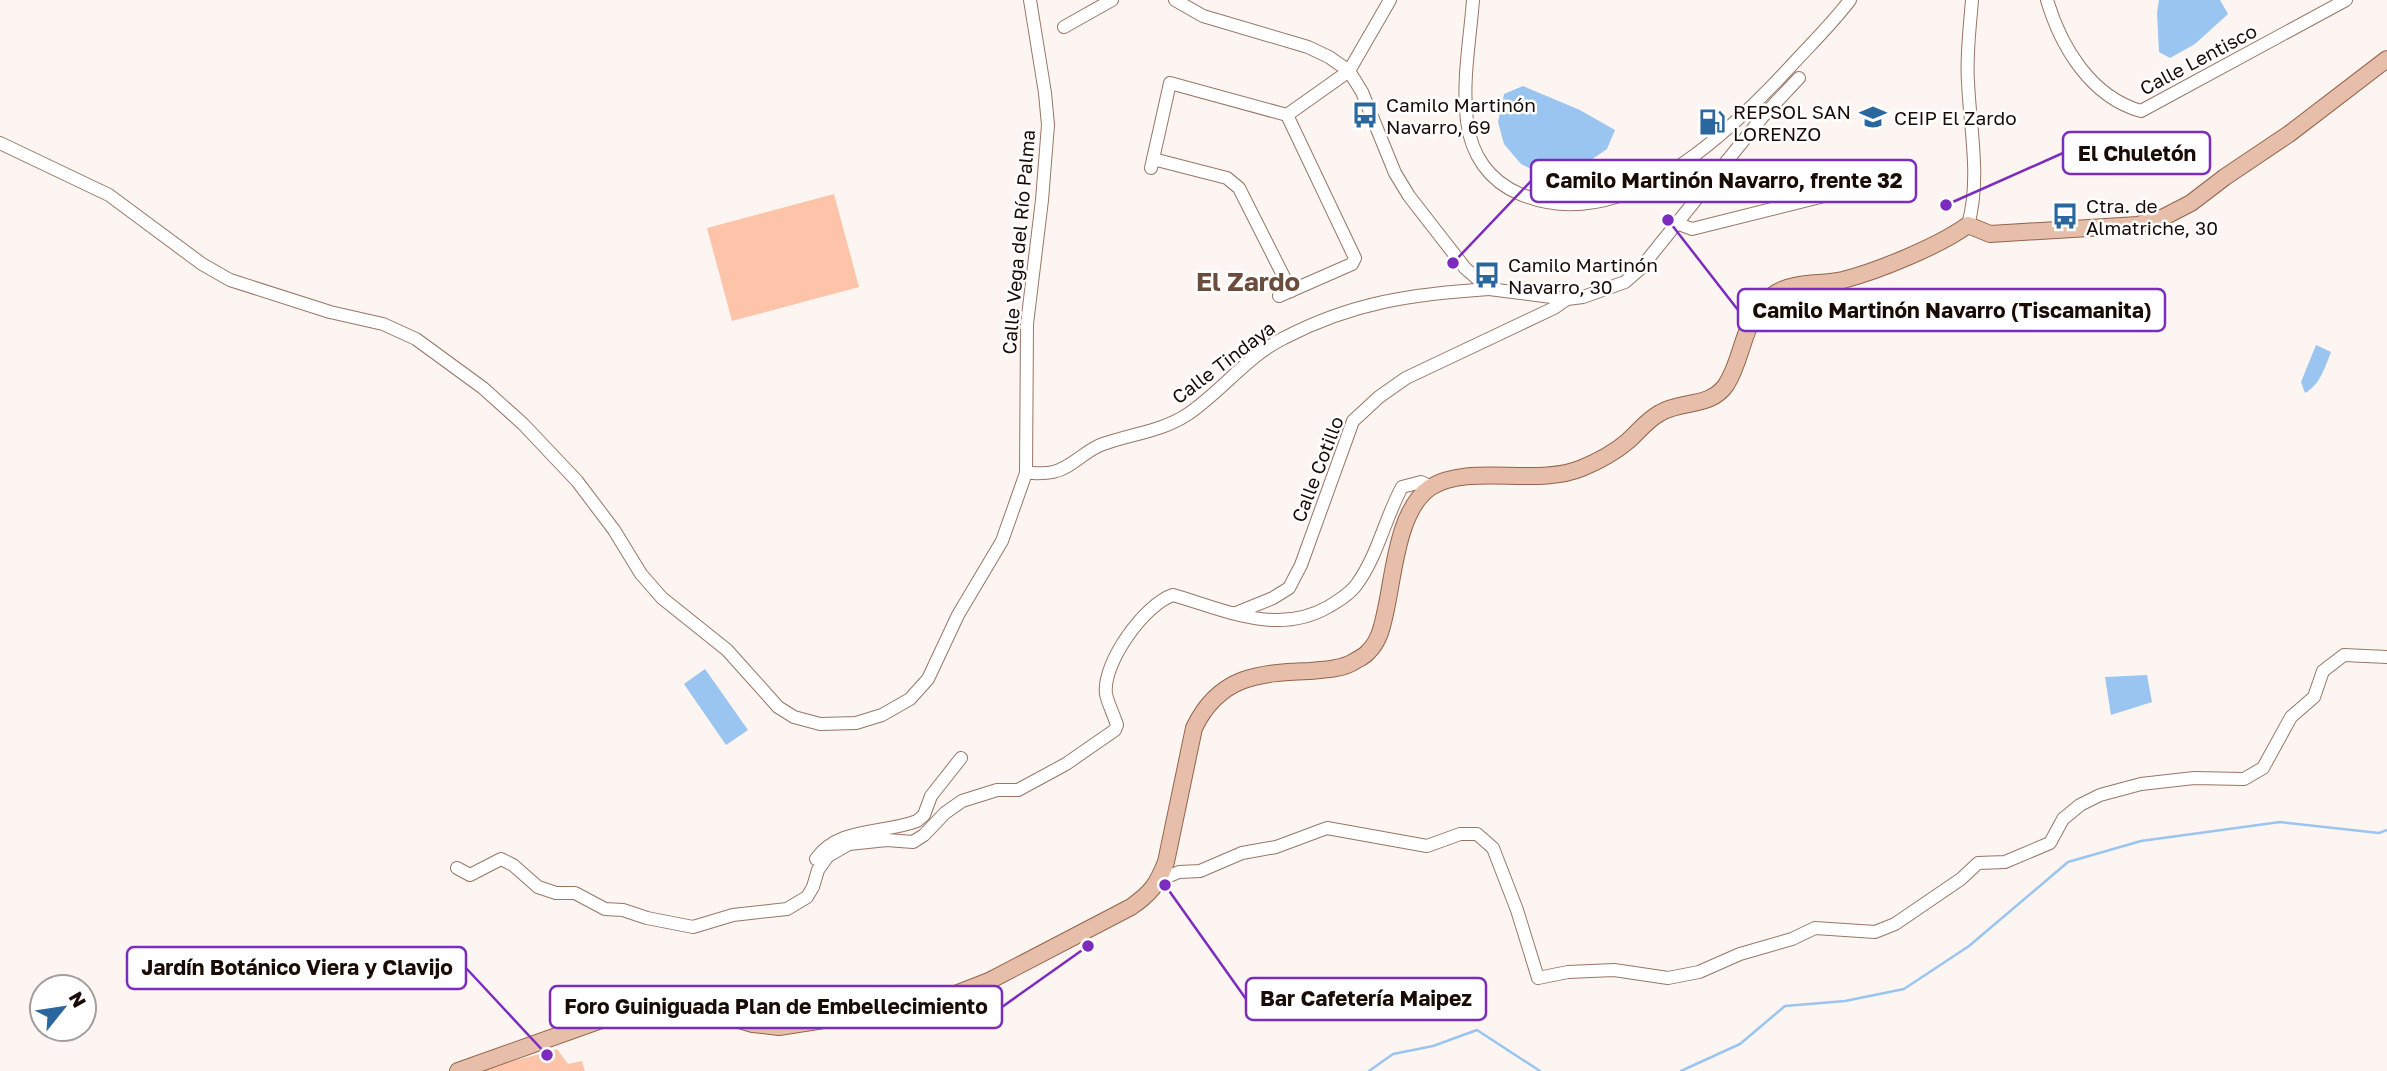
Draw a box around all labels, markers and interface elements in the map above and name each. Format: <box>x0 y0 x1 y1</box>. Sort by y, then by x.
street label: Calle Lentisco <box>2136 19 2260 99</box>
place label: Camilo Martinón Navarro, 69 <box>1386 93 1536 138</box>
bus stop icon: Camilo Martinón Navarro, 69 <box>1350 100 1380 130</box>
place label: REPSOL SAN LORENZO <box>1733 100 1851 145</box>
school or university icon: CEIP El Zardo <box>1858 102 1888 132</box>
place label: CEIP El Zardo <box>1894 106 2017 129</box>
fuel station icon: REPSOL SAN LORENZO <box>1697 107 1727 137</box>
street label: Calle Vega del Río Palma <box>997 129 1039 355</box>
callout: El Chuletón <box>2063 132 2210 174</box>
text: El Chuletón <box>2078 140 2196 166</box>
callout: Camilo Martinón Navarro, frente 32 <box>1531 160 1916 202</box>
text: Camilo Martinón Navarro, frente 32 <box>1545 167 1903 193</box>
place label: Ctra. de Almatriche, 30 <box>2086 194 2218 239</box>
bus stop icon: Ctra. de Almatriche, 30 <box>2050 201 2080 231</box>
place label: Camilo Martinón Navarro, 30 <box>1508 253 1658 298</box>
bus stop icon: Camilo Martinón Navarro, 30 <box>1472 260 1502 290</box>
district label: El Zardo <box>1196 266 1300 297</box>
callout: Camilo Martinón Navarro (Tiscamanita) <box>1738 289 2165 331</box>
text: Camilo Martinón Navarro (Tiscamanita) <box>1752 297 2152 323</box>
street label: Calle Tindaya <box>1167 316 1279 408</box>
street label: Calle Cotillo <box>1286 413 1348 525</box>
callout: Jardín Botánico Viera y Clavijo <box>127 947 466 989</box>
text: Jardín Botánico Viera y Clavijo <box>141 954 453 980</box>
north arrow <box>28 973 98 1043</box>
callout: Bar Cafetería Maipez <box>1246 978 1486 1020</box>
text: Bar Cafetería Maipez <box>1260 985 1472 1011</box>
callout: Foro Guiniguada Plan de Embellecimiento <box>550 986 1002 1028</box>
text: N <box>65 987 92 1011</box>
text: Foro Guiniguada Plan de Embellecimiento <box>564 993 988 1019</box>

